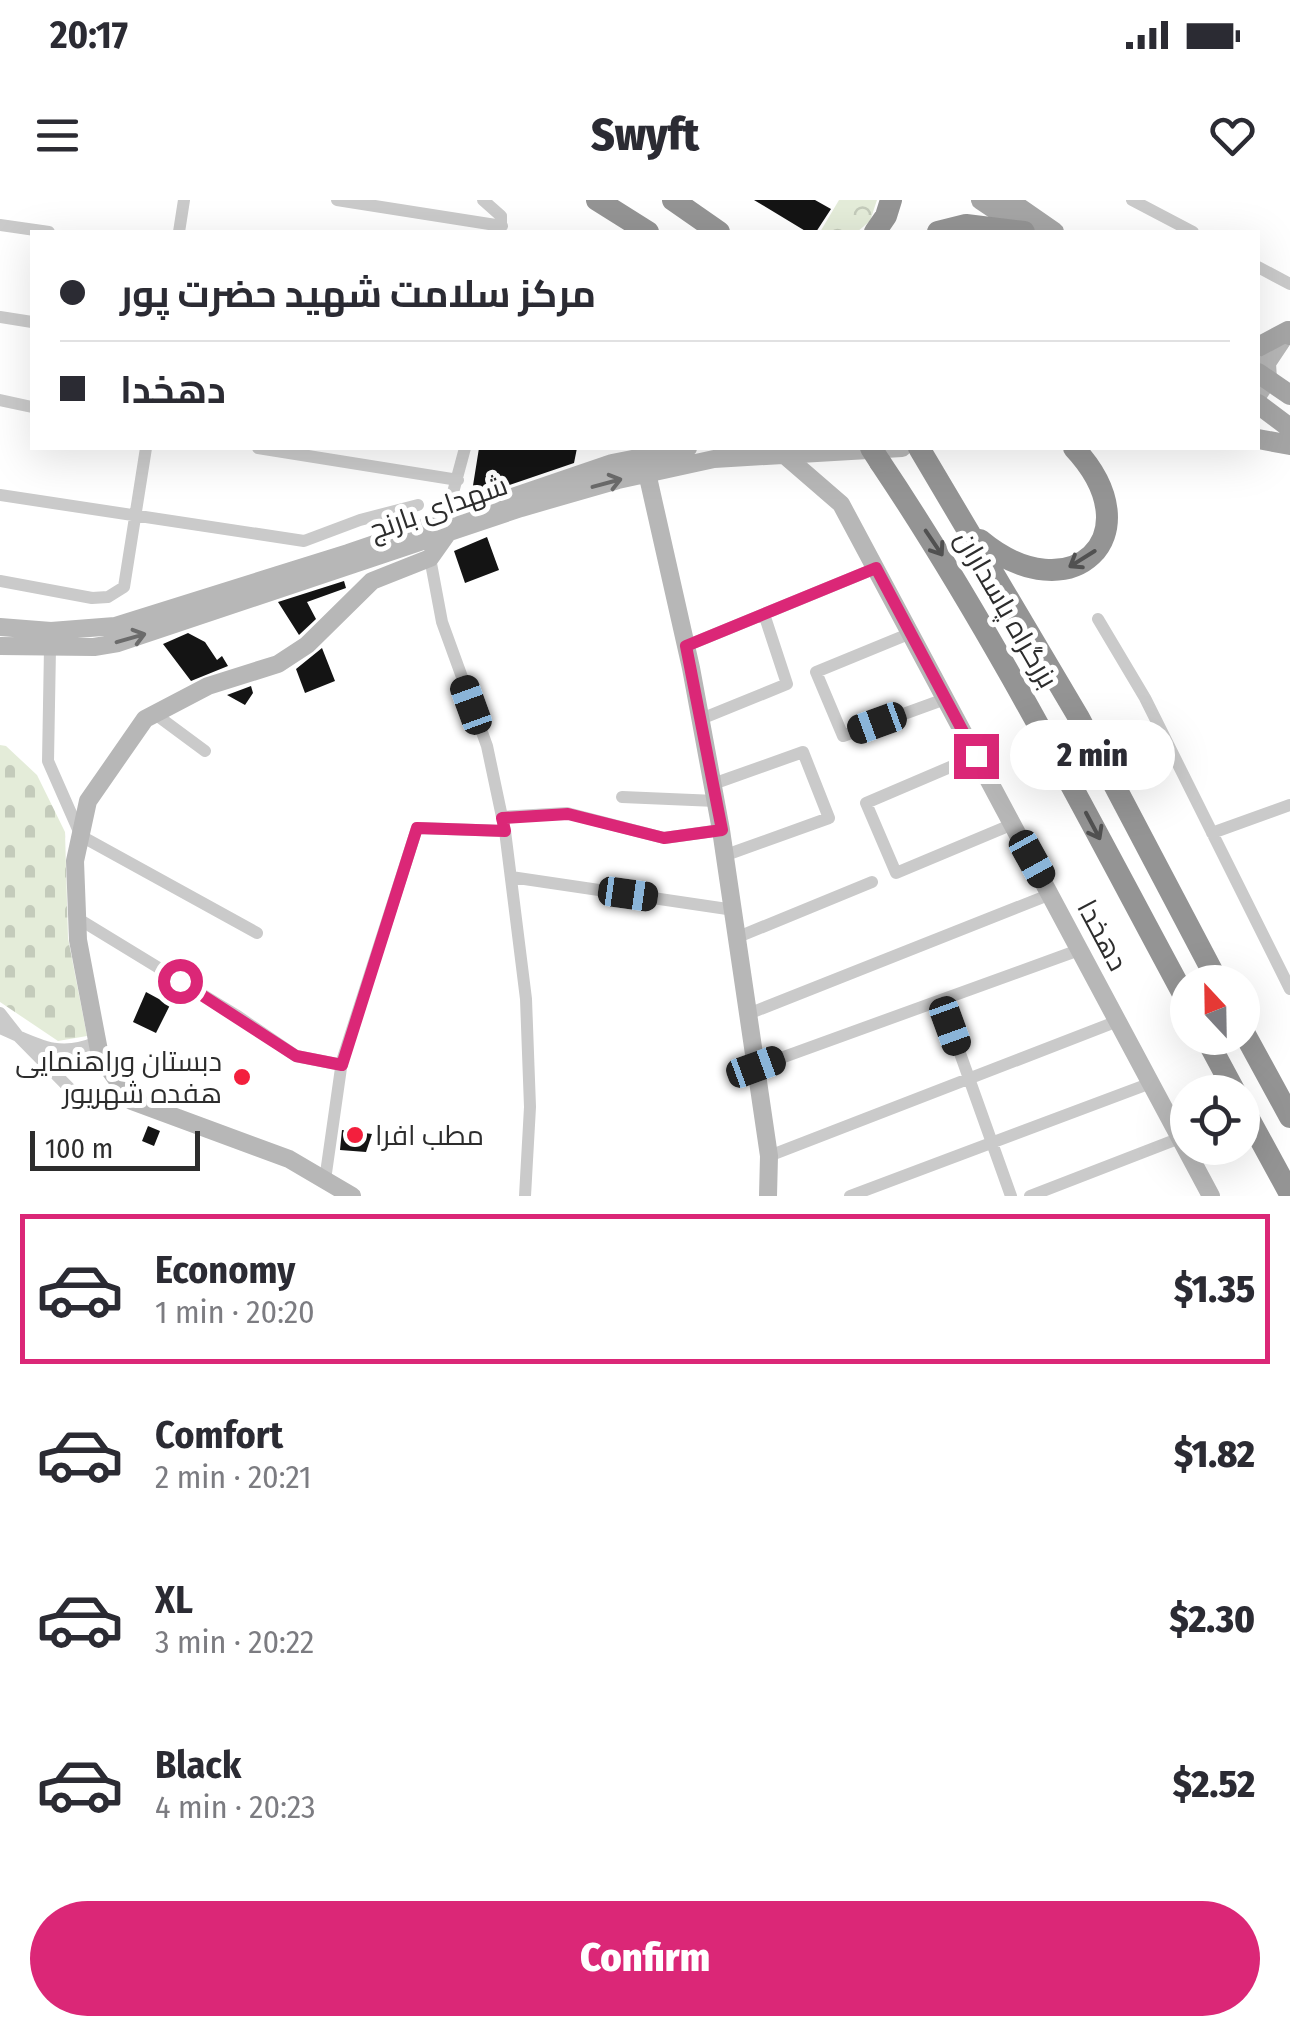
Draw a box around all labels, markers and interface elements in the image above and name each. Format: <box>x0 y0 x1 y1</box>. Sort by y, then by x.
text: 20:17 <box>50 12 128 58</box>
icon: menu <box>30 108 85 163</box>
text: Swyft <box>591 108 699 162</box>
icon: heart <box>1205 108 1260 163</box>
text: مرکز سلامت شهید حضرت پور <box>120 271 596 317</box>
text: دهخدا <box>120 367 226 413</box>
street label: شهدای بارنج <box>365 468 512 548</box>
one-way arrow <box>590 473 622 492</box>
street label: بزرگراه پاسداران <box>947 525 1065 695</box>
one-way arrow <box>923 528 944 556</box>
one-way arrow <box>1068 549 1097 569</box>
one-way arrow <box>115 628 147 646</box>
car <box>447 672 495 738</box>
car <box>844 699 910 747</box>
callout: 2 min <box>1011 721 1176 791</box>
route end <box>954 734 999 779</box>
text: 2 min <box>1057 736 1128 774</box>
one-way arrow <box>1084 811 1103 841</box>
car <box>1004 825 1060 893</box>
car <box>596 875 660 913</box>
street label: دهخدا <box>1070 894 1135 976</box>
route start <box>158 959 203 1004</box>
north arrow <box>1170 965 1260 1055</box>
map controls <box>1170 965 1260 1165</box>
car <box>926 993 974 1059</box>
car <box>723 1043 789 1091</box>
place label: دبستان وراهنمایی هفده شهریور <box>15 1045 222 1110</box>
marker: دبستان وراهنمایی هفده شهریور <box>231 1066 253 1088</box>
button: locate <box>1170 1075 1260 1165</box>
place label: مطب افرا <box>375 1119 484 1152</box>
marker: مطب افرا <box>344 1124 366 1146</box>
scale bar <box>30 1126 200 1170</box>
text: 100 m <box>45 1132 113 1165</box>
icon: car <box>35 1244 125 1334</box>
text: Economy <box>155 1247 295 1293</box>
text: $1.35 <box>1174 1266 1255 1312</box>
text: 1 min · 20:20 <box>155 1293 315 1331</box>
icon: car <box>35 1409 125 1499</box>
text: Comfort <box>155 1412 283 1458</box>
text: $1.82 <box>1174 1431 1255 1477</box>
text: 2 min · 20:21 <box>155 1458 311 1496</box>
icon: car <box>35 1574 125 1664</box>
text: XL <box>155 1577 193 1623</box>
text: $2.30 <box>1170 1596 1255 1642</box>
text: 3 min · 20:22 <box>155 1623 314 1661</box>
icon: car <box>35 1739 125 1829</box>
text: Black <box>155 1742 241 1788</box>
text: $2.52 <box>1173 1761 1255 1807</box>
text: 4 min · 20:23 <box>155 1788 315 1826</box>
button: Confirm <box>30 1901 1260 2016</box>

